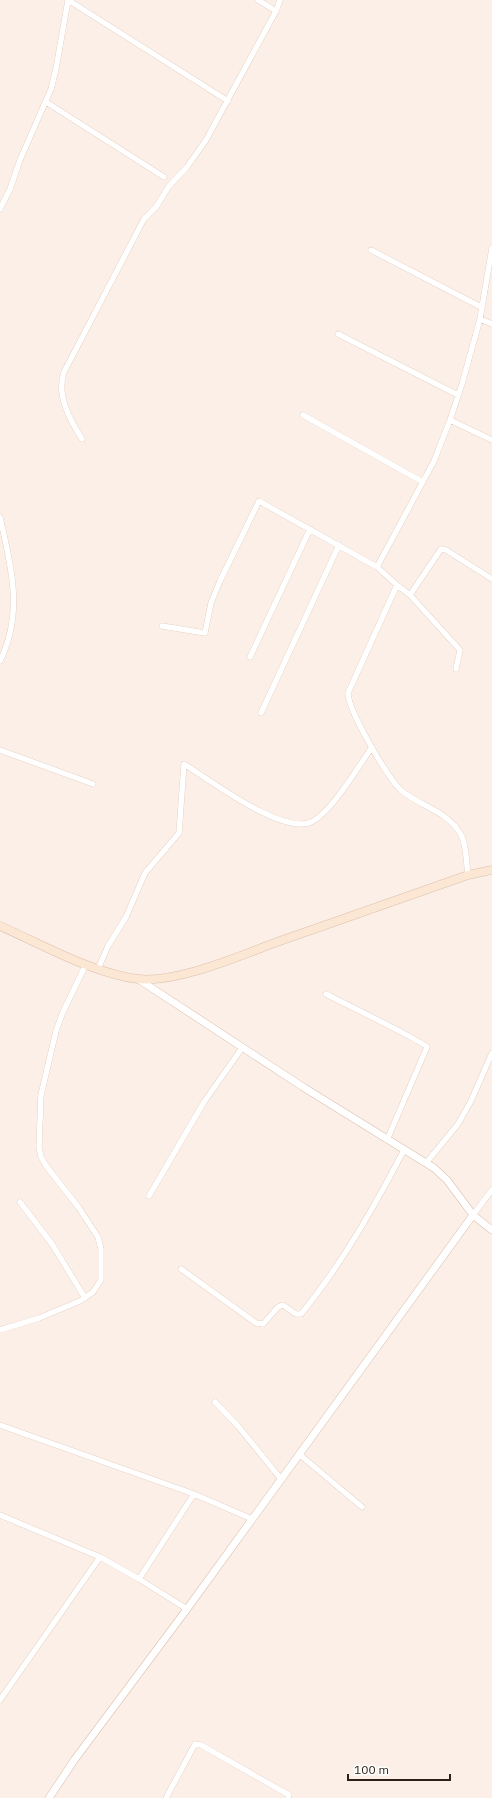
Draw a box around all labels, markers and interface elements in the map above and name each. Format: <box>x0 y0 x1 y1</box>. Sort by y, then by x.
scale bar <box>348 1756 450 1782</box>
text: 100 m <box>354 1762 389 1777</box>

